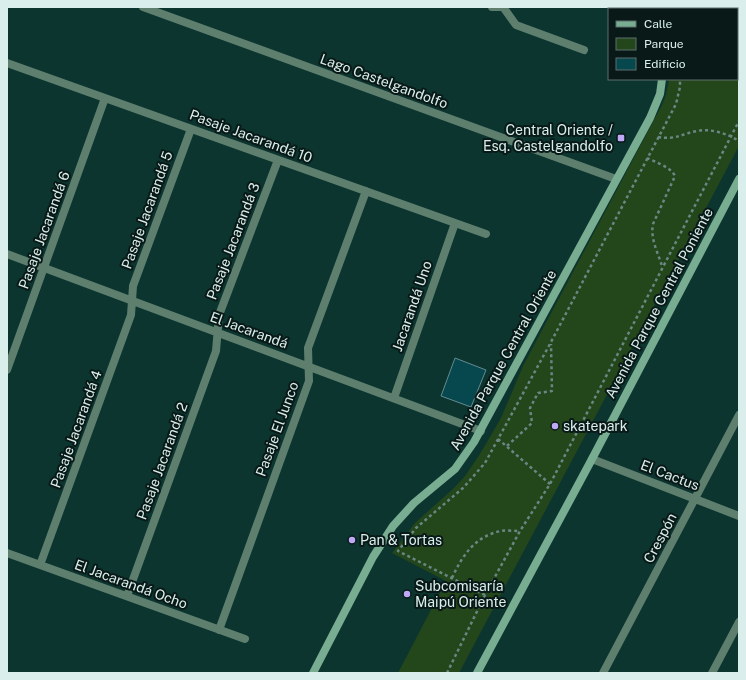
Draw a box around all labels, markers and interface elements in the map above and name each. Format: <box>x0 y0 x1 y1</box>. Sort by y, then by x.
legend <box>608 8 738 80</box>
text: Calle <box>644 17 673 31</box>
text: Parque <box>644 37 684 51</box>
street label: Lago Castelgandolfo <box>318 50 450 112</box>
text: Edificio <box>644 57 686 71</box>
street label: Pasaje Jacarandá 10 <box>187 106 315 166</box>
place label: Central Oriente / Esq. Castelgandolfo <box>483 122 613 154</box>
marker: Central Oriente / Esq. Castelgandolfo <box>616 133 626 143</box>
street label: Pasaje Jacarandá 5 <box>118 149 176 271</box>
street label: Pasaje Jacarandá 6 <box>15 169 73 291</box>
street label: Pasaje Jacarandá 3 <box>203 180 263 302</box>
street label: Avenida Parque Central Poniente <box>602 205 716 401</box>
street label: Jacarandá Uno <box>389 259 435 353</box>
street label: Avenida Parque Central Oriente <box>447 267 559 453</box>
street label: El Jacarandá <box>208 309 290 351</box>
street label: Pasaje Jacarandá 4 <box>47 368 105 490</box>
street label: Pasaje El Junco <box>252 379 302 479</box>
street label: Pasaje Jacarandá 2 <box>133 400 191 522</box>
place label: skatepark <box>563 418 628 434</box>
marker: skatepark <box>550 421 560 431</box>
street label: El Cactus <box>639 457 701 493</box>
street label: Crespón <box>640 510 680 566</box>
place label: Pan & Tortas <box>360 532 442 548</box>
marker: Pan & Tortas <box>347 535 357 545</box>
street label: El Jacarandá Ocho <box>72 556 190 612</box>
place label: Subcomisaría Maipú Oriente <box>415 578 507 610</box>
marker: Subcomisaría Maipú Oriente <box>402 589 412 599</box>

